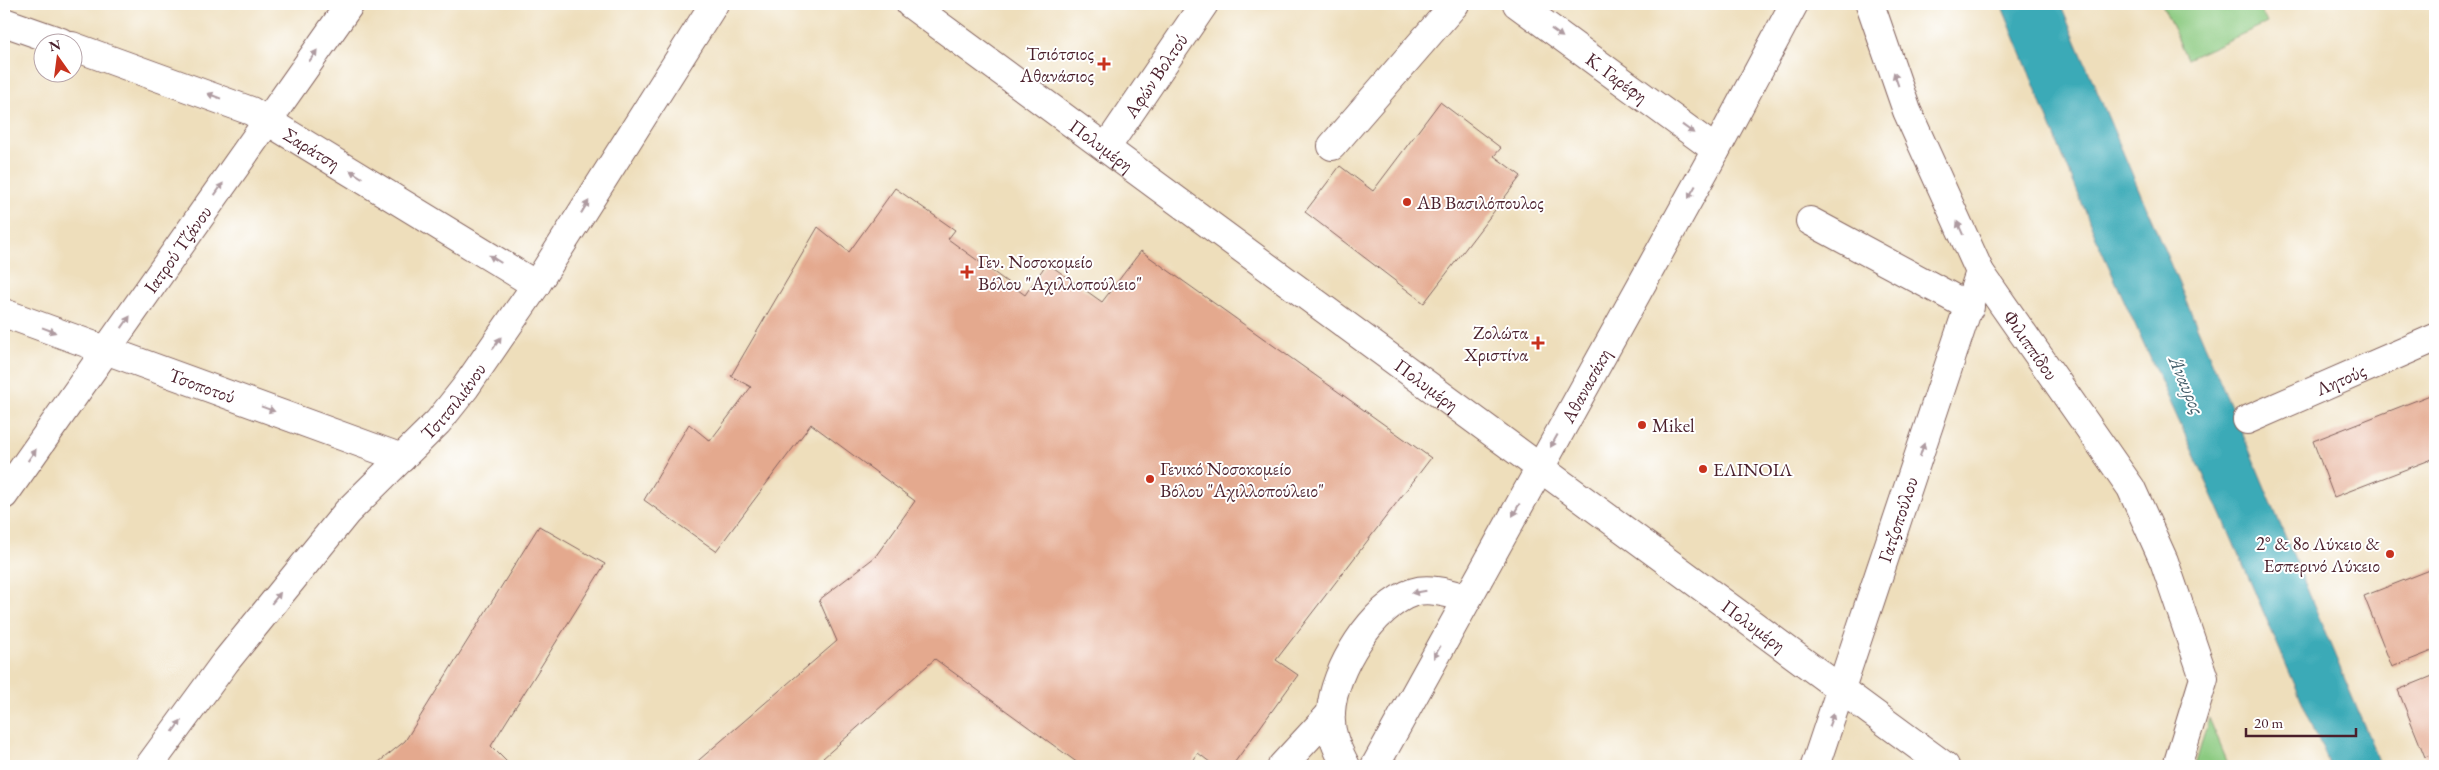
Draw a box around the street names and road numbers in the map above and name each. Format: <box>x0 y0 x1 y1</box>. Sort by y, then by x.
street label: Αφών Βολτού <box>1117 28 1193 123</box>
street label: Κ. Γαρέφη <box>1581 46 1653 108</box>
street label: Πολυμέρη <box>1064 113 1139 177</box>
street label: Σαράτση <box>279 121 345 175</box>
street label: Ιατρού Τζάνου <box>138 200 217 298</box>
street label: Φιλιππίδου <box>1998 305 2064 385</box>
street label: Αθανασάκη <box>1555 344 1616 428</box>
street label: Πολυμέρη <box>1390 353 1464 417</box>
street label: Λητούς <box>2311 357 2369 401</box>
street label: Τσιτσιλιάνου <box>415 358 491 445</box>
street label: Τσοποτού <box>166 362 239 409</box>
street label: Γατζοπούλου <box>1871 473 1923 565</box>
street label: Πολυμέρη <box>1717 593 1791 657</box>

